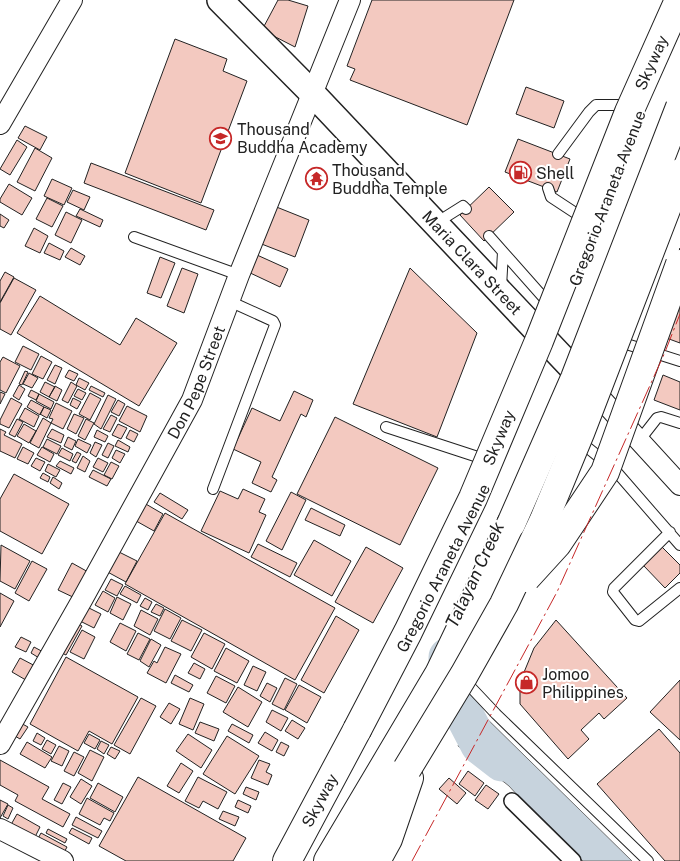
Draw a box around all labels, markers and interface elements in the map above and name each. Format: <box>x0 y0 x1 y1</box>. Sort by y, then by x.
street label: Skyway <box>631 32 672 93</box>
street label: Gregorio Araneta Avenue <box>565 108 650 289</box>
place label: Thousand Buddha Academy <box>237 120 368 157</box>
school or university icon: Thousand Buddha Academy <box>209 126 233 150</box>
place label: Thousand Buddha Temple <box>332 161 447 198</box>
fuel station icon: Shell <box>508 161 532 185</box>
place label: Shell <box>536 164 575 183</box>
temple icon: Thousand Buddha Temple <box>304 167 328 191</box>
street label: Maria Clara Street <box>418 207 526 319</box>
street label: Don Pepe Street <box>164 323 229 442</box>
street label: Skyway <box>479 407 519 468</box>
street label: Gregorio Araneta Avenue <box>393 481 494 656</box>
water label: Talayan Creek <box>441 518 508 631</box>
place label: Jomoo Philippines <box>542 665 624 702</box>
shop icon: Jomoo Philippines <box>514 671 538 695</box>
street label: Skyway <box>298 770 342 830</box>

